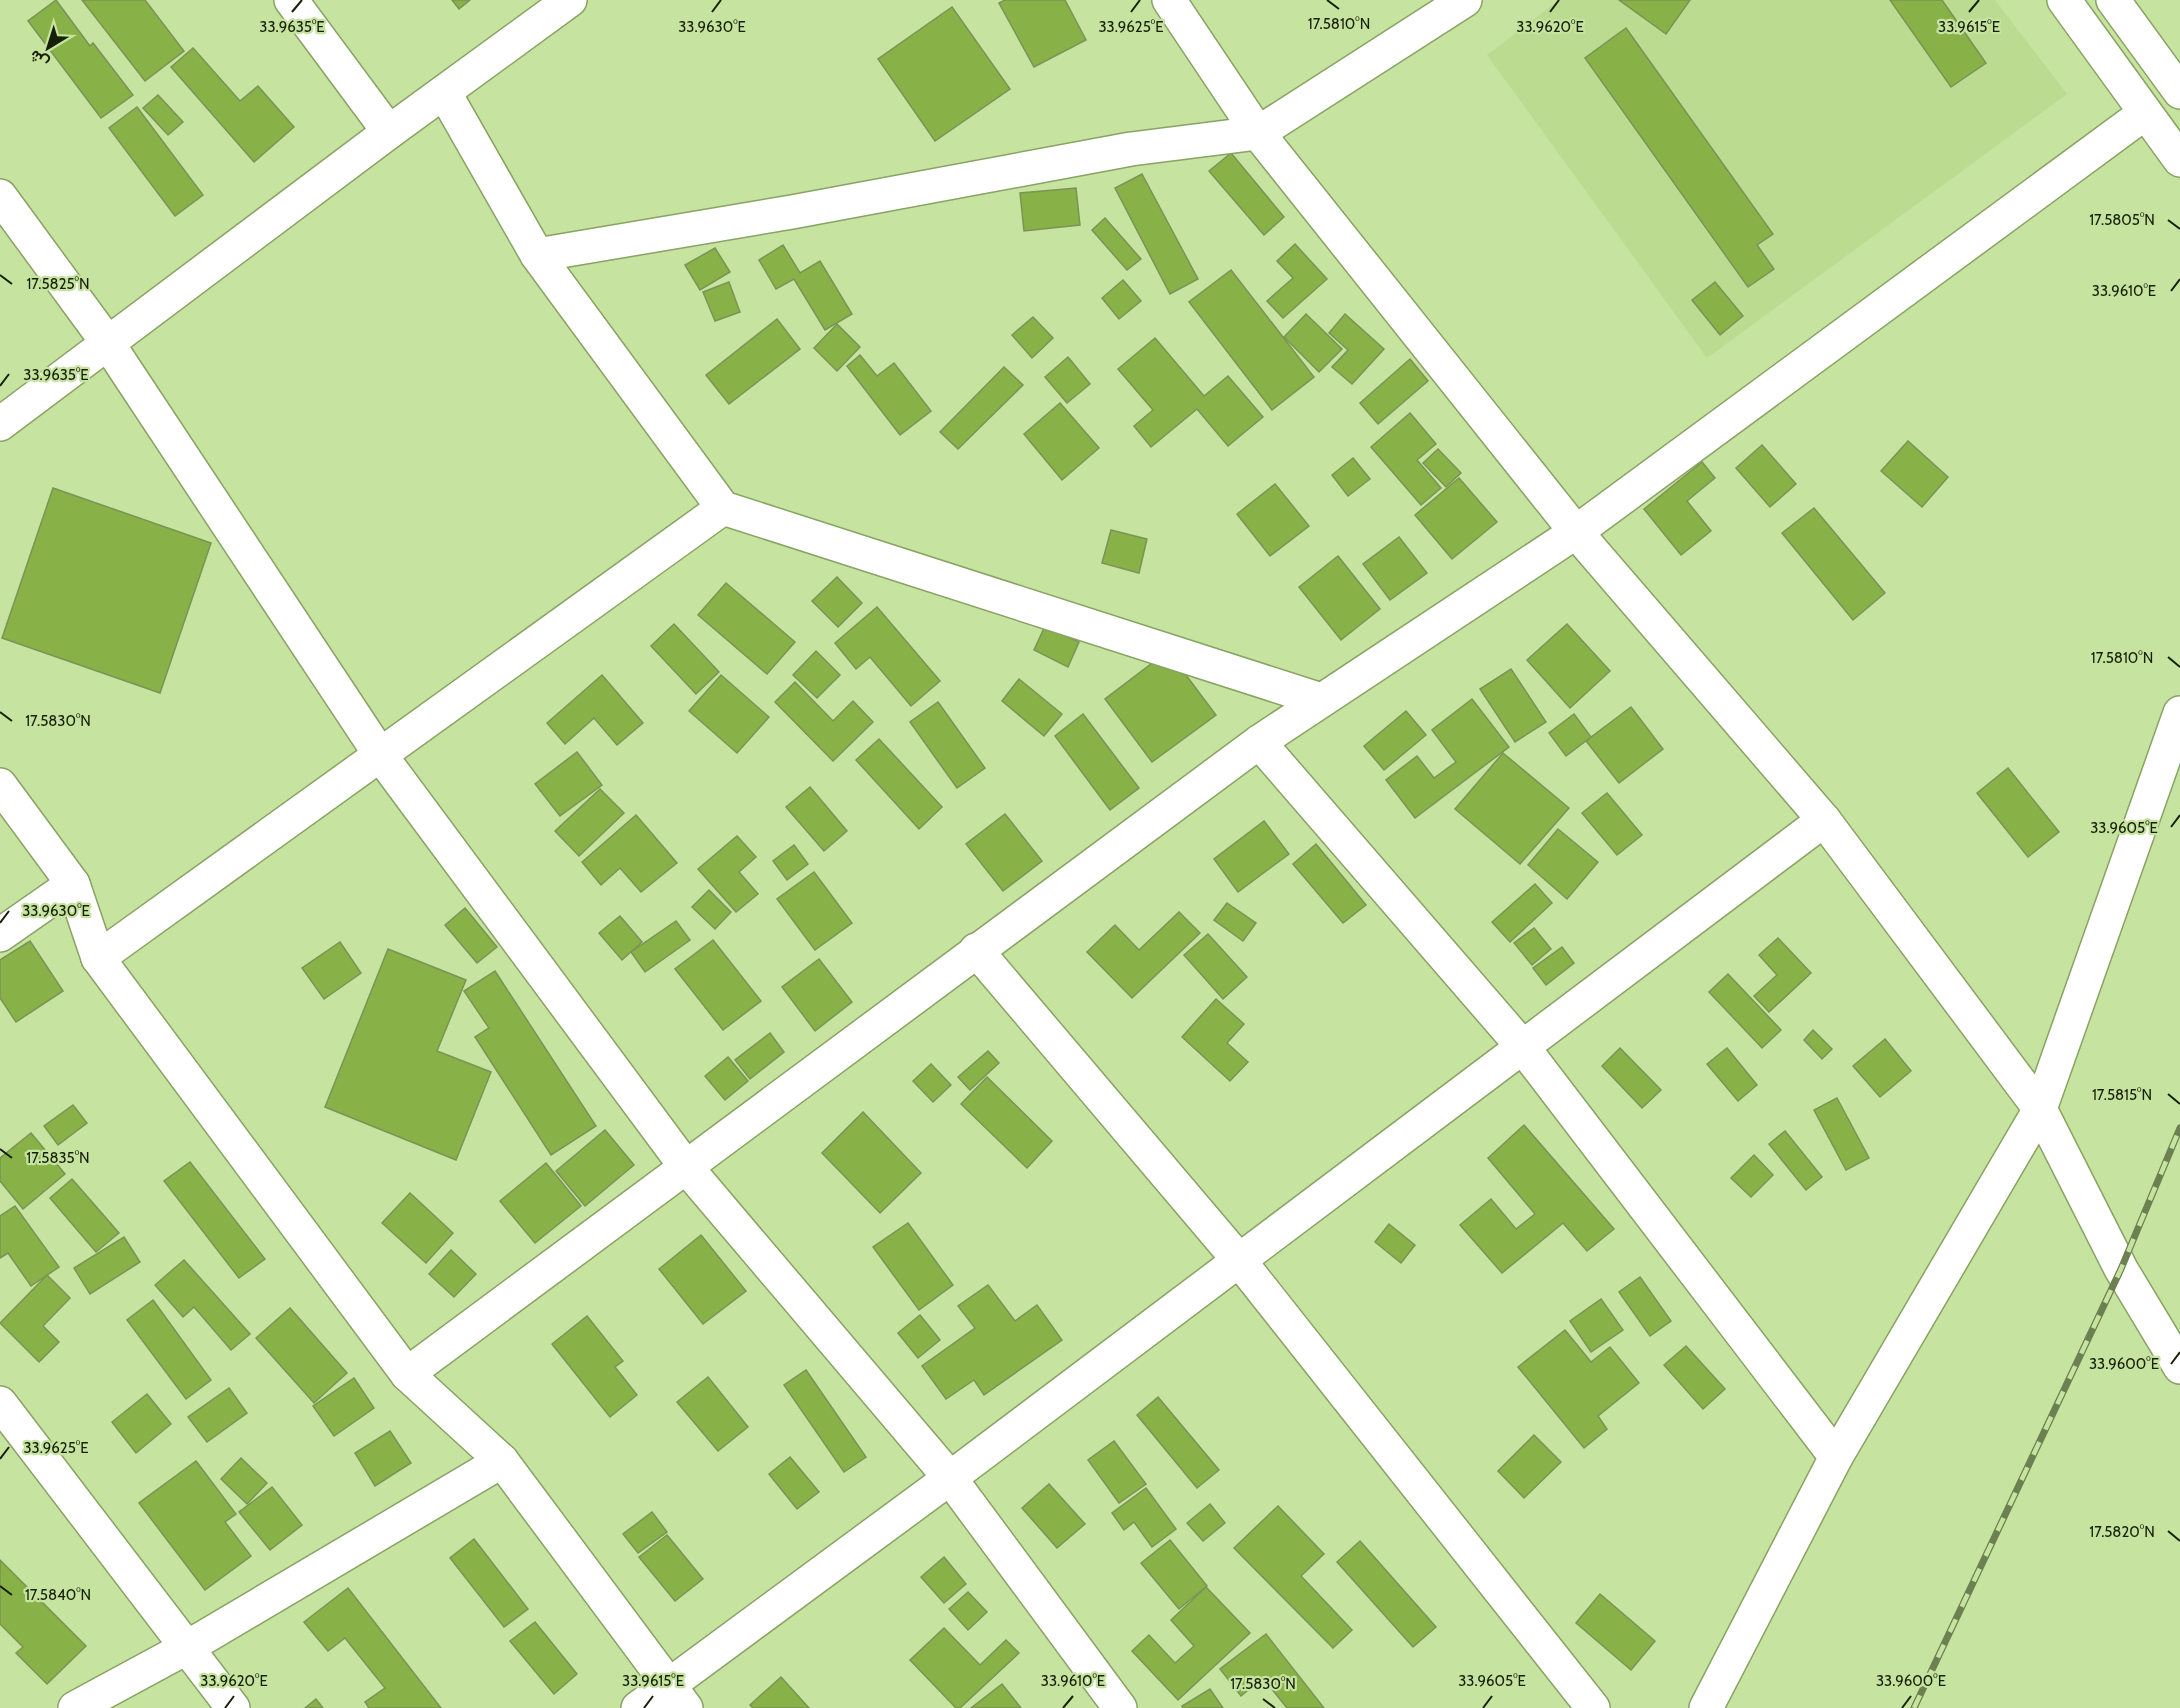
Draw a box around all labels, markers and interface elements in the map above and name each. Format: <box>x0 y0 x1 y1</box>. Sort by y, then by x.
text: 17.5810°N <box>1308 15 1370 33</box>
north arrow <box>18 18 78 78</box>
text: 33.9635°E <box>259 18 325 36</box>
text: 33.9630°E <box>678 18 746 36</box>
text: 33.9625°E <box>1098 18 1164 36</box>
text: 33.9620°E <box>1516 18 1584 36</box>
text: 33.9615°E <box>1938 18 2000 36</box>
text: ش <box>26 46 53 73</box>
text: 17.5805°N <box>2089 211 2155 229</box>
text: 17.5825°N <box>26 275 90 293</box>
text: 33.9610°E <box>2092 282 2156 300</box>
text: 33.9635°E <box>23 366 89 384</box>
text: 17.5810°N <box>2091 649 2153 667</box>
text: 17.5830°N <box>25 712 91 730</box>
text: 33.9605°E <box>2090 819 2158 837</box>
text: 33.9630°E <box>22 902 90 920</box>
text: 17.5815°N <box>2092 1086 2152 1104</box>
text: 17.5835°N <box>26 1149 90 1167</box>
text: 33.9600°E <box>2089 1355 2159 1373</box>
text: 33.9625°E <box>23 1439 89 1457</box>
text: 17.5820°N <box>2089 1523 2155 1541</box>
text: 17.5840°N <box>25 1586 91 1604</box>
text: 33.9620°E <box>200 1672 268 1690</box>
text: 33.9615°E <box>622 1672 684 1690</box>
text: 33.9610°E <box>1041 1672 1105 1690</box>
text: 33.9605°E <box>1458 1672 1526 1690</box>
text: 33.9600°E <box>1876 1672 1946 1690</box>
text: 17.5830°N <box>1230 1675 1296 1693</box>

